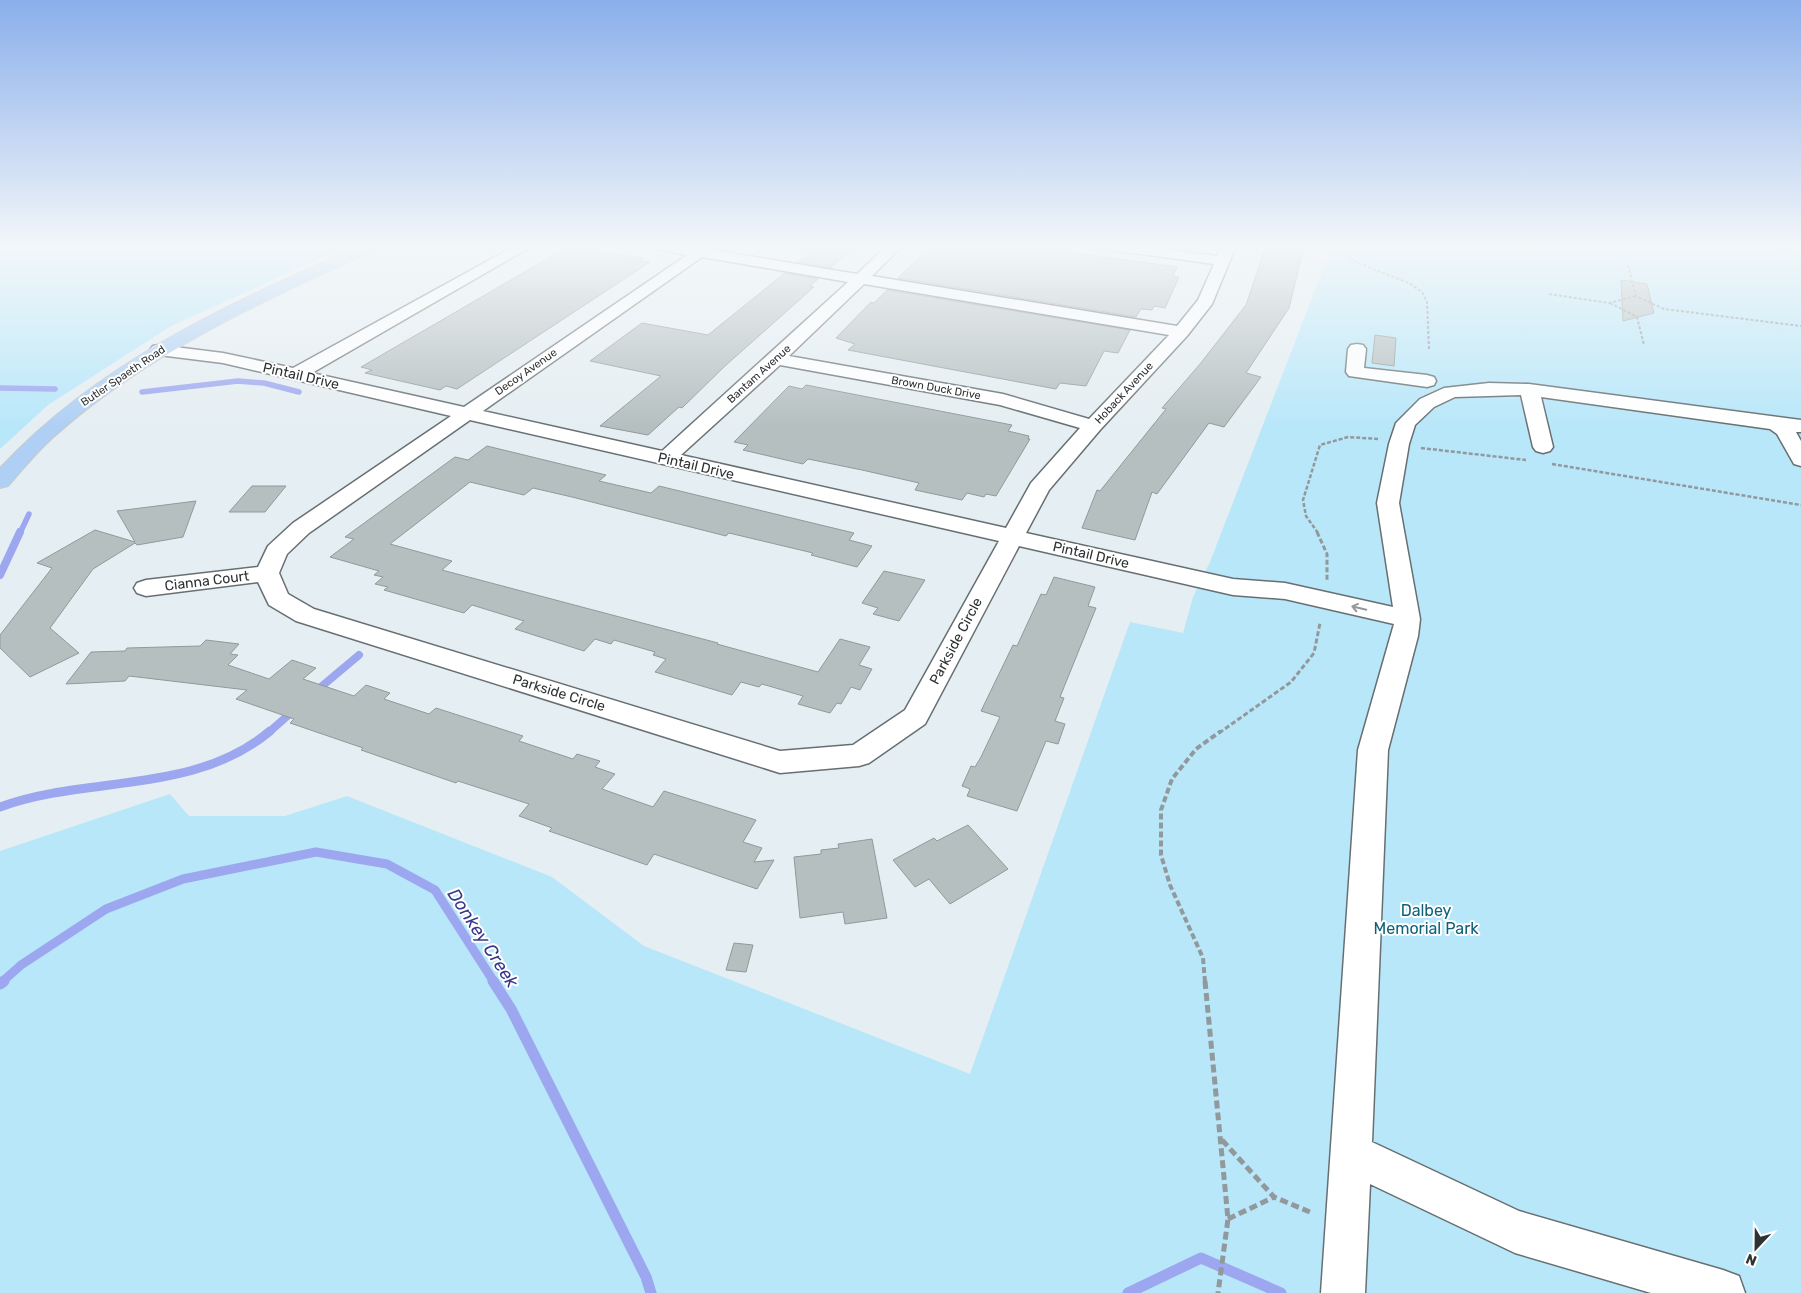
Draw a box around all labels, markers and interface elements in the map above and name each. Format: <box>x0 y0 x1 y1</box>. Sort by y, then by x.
street label: Bantam Avenue <box>725 342 793 406</box>
street label: Butler Spaeth Road <box>78 343 168 409</box>
street label: Decoy Avenue <box>493 346 559 398</box>
street label: Pintail Drive <box>261 359 341 393</box>
street label: Hoback Avenue <box>1092 360 1156 426</box>
street label: Brown Duck Drive <box>890 374 982 402</box>
street label: Pintail Drive <box>656 449 736 483</box>
street label: Pintail Drive <box>1051 538 1131 572</box>
street label: Cianna Court <box>164 567 251 595</box>
street label: Parkside Circle <box>926 594 986 687</box>
one-way arrow <box>1352 603 1368 612</box>
street label: Parkside Circle <box>511 671 608 715</box>
water label: Donkey Creek <box>443 884 524 992</box>
park label: Dalbey Memorial Park <box>1374 901 1479 938</box>
north arrow <box>1731 1223 1781 1273</box>
text: N <box>1743 1250 1759 1269</box>

